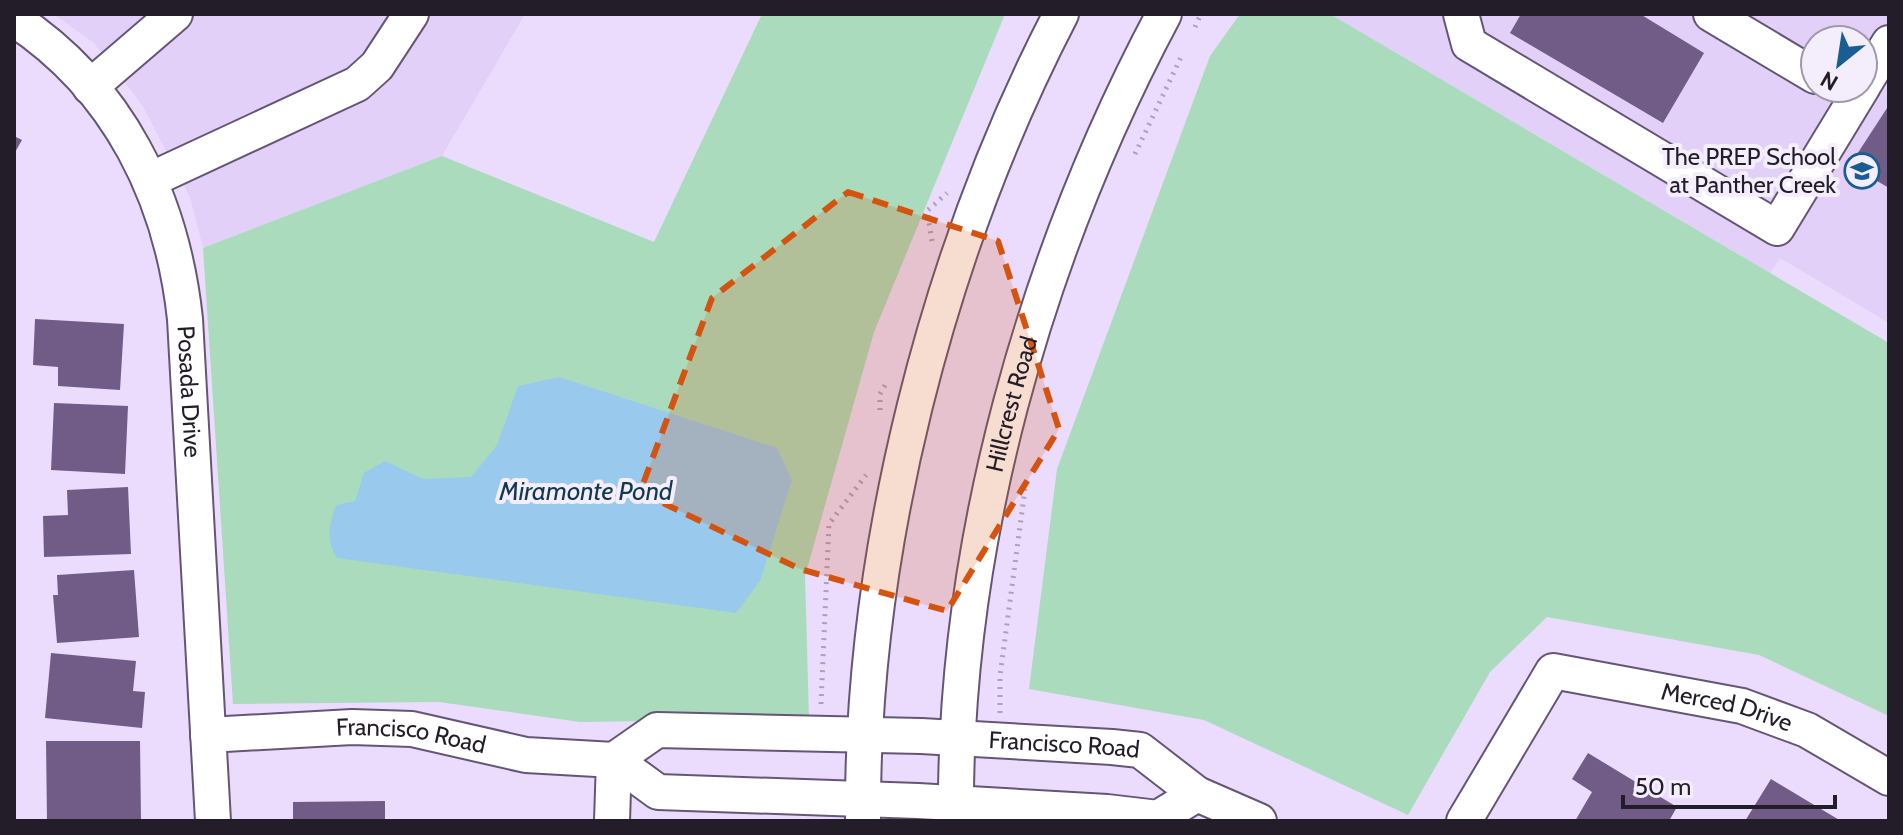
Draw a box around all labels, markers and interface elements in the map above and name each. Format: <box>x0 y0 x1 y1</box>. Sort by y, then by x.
north arrow <box>1799 24 1879 104</box>
text: N <box>1816 65 1843 96</box>
place label: The PREP School at Panther Creek <box>1662 142 1836 199</box>
school or university icon: The PREP School at Panther Creek <box>1843 152 1881 190</box>
street label: Posada Drive <box>171 325 208 458</box>
street label: Hillcrest Road <box>980 333 1043 474</box>
water label: Miramonte Pond <box>498 475 674 507</box>
street label: Merced Drive <box>1659 676 1797 737</box>
street label: Francisco Road <box>335 712 489 759</box>
street label: Francisco Road <box>988 725 1141 764</box>
scale bar <box>1623 759 1835 809</box>
text: 50 m <box>1635 772 1691 801</box>

